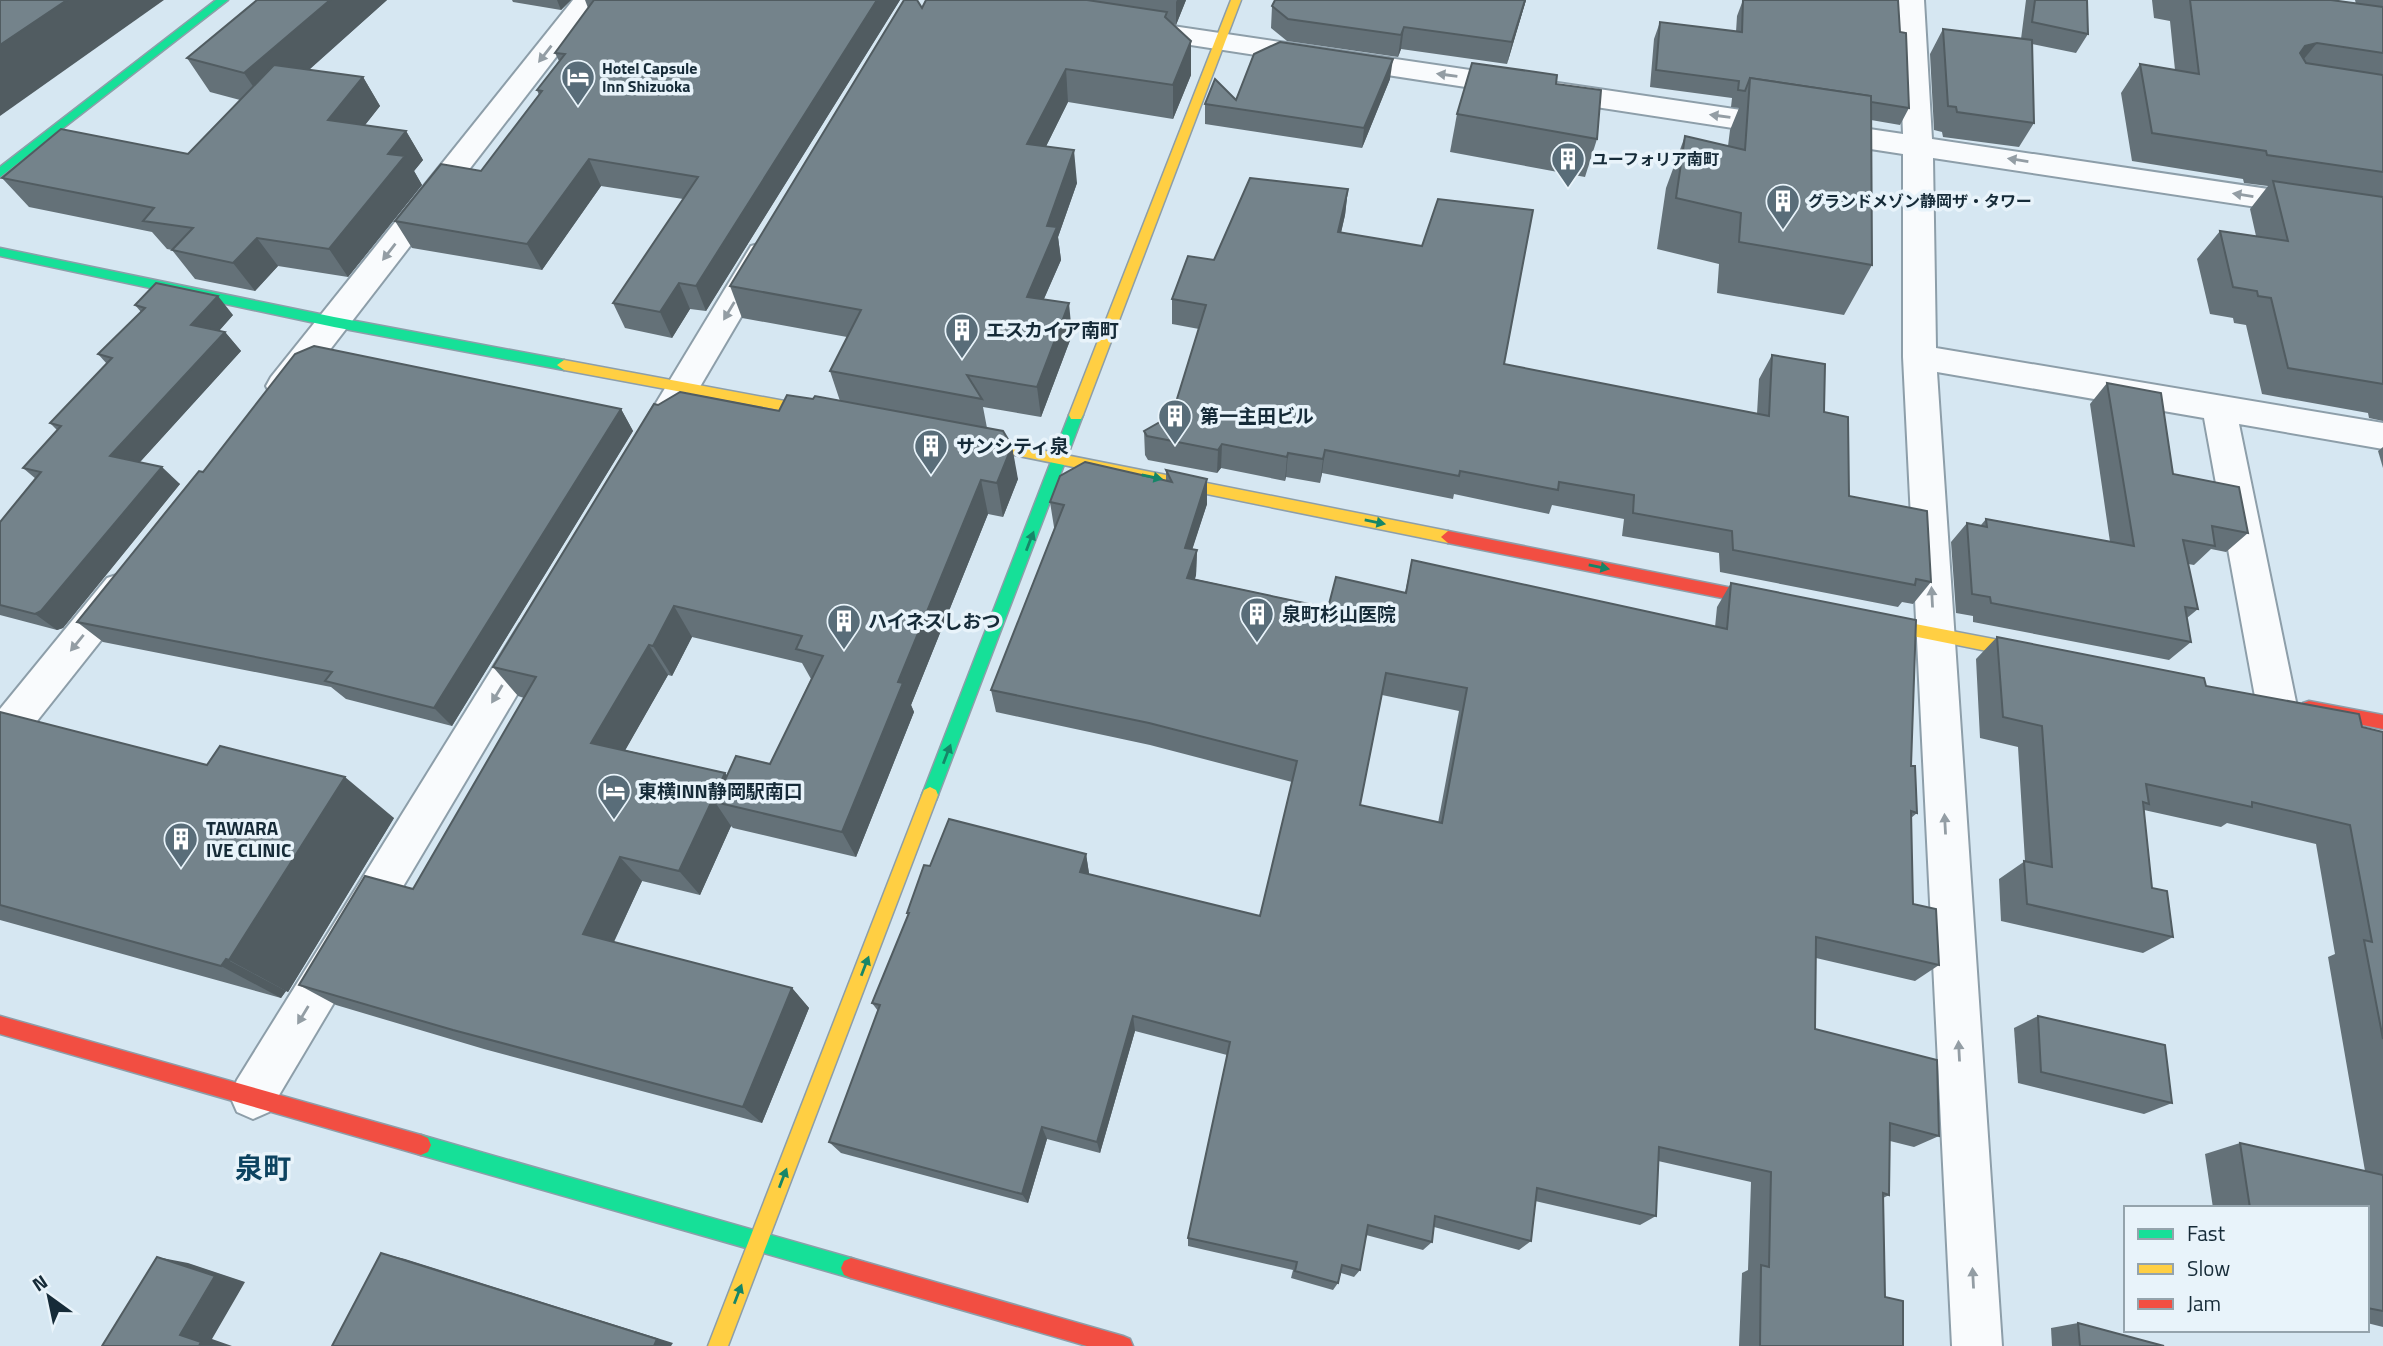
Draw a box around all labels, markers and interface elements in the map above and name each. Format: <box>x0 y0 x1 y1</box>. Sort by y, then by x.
one-way arrow <box>537 44 552 62</box>
place label: Hotel Capsule Inn Shizuoka <box>602 56 698 98</box>
hotel icon: Hotel Capsule Inn Shizuoka <box>559 58 597 107</box>
one-way arrow <box>1436 69 1458 80</box>
one-way arrow <box>1709 110 1731 121</box>
building icon: ユーフォリア南町 <box>1549 140 1587 189</box>
place label: ユーフォリア南町 <box>1592 147 1719 171</box>
one-way arrow <box>2007 155 2029 166</box>
building icon: グランドメゾン静岡ザ・タワー <box>1764 182 1802 231</box>
place label: グランドメゾン静岡ザ・タワー <box>1808 189 2032 213</box>
one-way arrow <box>2232 189 2254 200</box>
one-way arrow <box>383 243 397 261</box>
one-way arrow <box>722 301 735 320</box>
building icon: エスカイア南町 <box>943 311 981 360</box>
place label: エスカイア南町 <box>986 315 1119 344</box>
building icon: 第一主田ビル <box>1156 397 1194 446</box>
place label: 第一主田ビル <box>1200 401 1314 430</box>
building icon: サンシティ泉 <box>912 427 950 476</box>
place label: サンシティ泉 <box>956 431 1069 460</box>
one-way arrow <box>1141 472 1163 483</box>
one-way arrow <box>1364 517 1386 528</box>
one-way arrow <box>1024 531 1035 552</box>
one-way arrow <box>1588 561 1610 572</box>
one-way arrow <box>1926 585 1937 607</box>
building icon: 泉町杉山医院 <box>1238 595 1276 644</box>
place label: 泉町杉山医院 <box>1282 599 1396 628</box>
building icon: ハイネスしおつ <box>825 602 863 651</box>
place label: ハイネスしおつ <box>868 606 1001 635</box>
one-way arrow <box>70 634 85 651</box>
one-way arrow <box>490 685 503 704</box>
one-way arrow <box>942 743 953 764</box>
hotel icon: 東横INN静岡駅南口 <box>595 772 633 821</box>
place label: 東横INN静岡駅南口 <box>638 776 803 805</box>
one-way arrow <box>1939 812 1950 834</box>
place label: TAWARA IVE CLINIC <box>206 813 291 864</box>
building icon: TAWARA IVE CLINIC <box>162 820 200 869</box>
one-way arrow <box>860 955 871 976</box>
one-way arrow <box>296 1005 309 1024</box>
one-way arrow <box>1953 1040 1964 1062</box>
district label: 泉町 <box>235 1146 291 1189</box>
one-way arrow <box>777 1167 788 1188</box>
legend <box>2124 1206 2369 1332</box>
text: Fast <box>2187 1217 2226 1249</box>
text: Slow <box>2187 1252 2230 1284</box>
north arrow <box>14 1262 84 1332</box>
text: N <box>26 1267 53 1298</box>
one-way arrow <box>1967 1267 1978 1289</box>
one-way arrow <box>733 1283 744 1304</box>
text: Jam <box>2187 1287 2221 1319</box>

